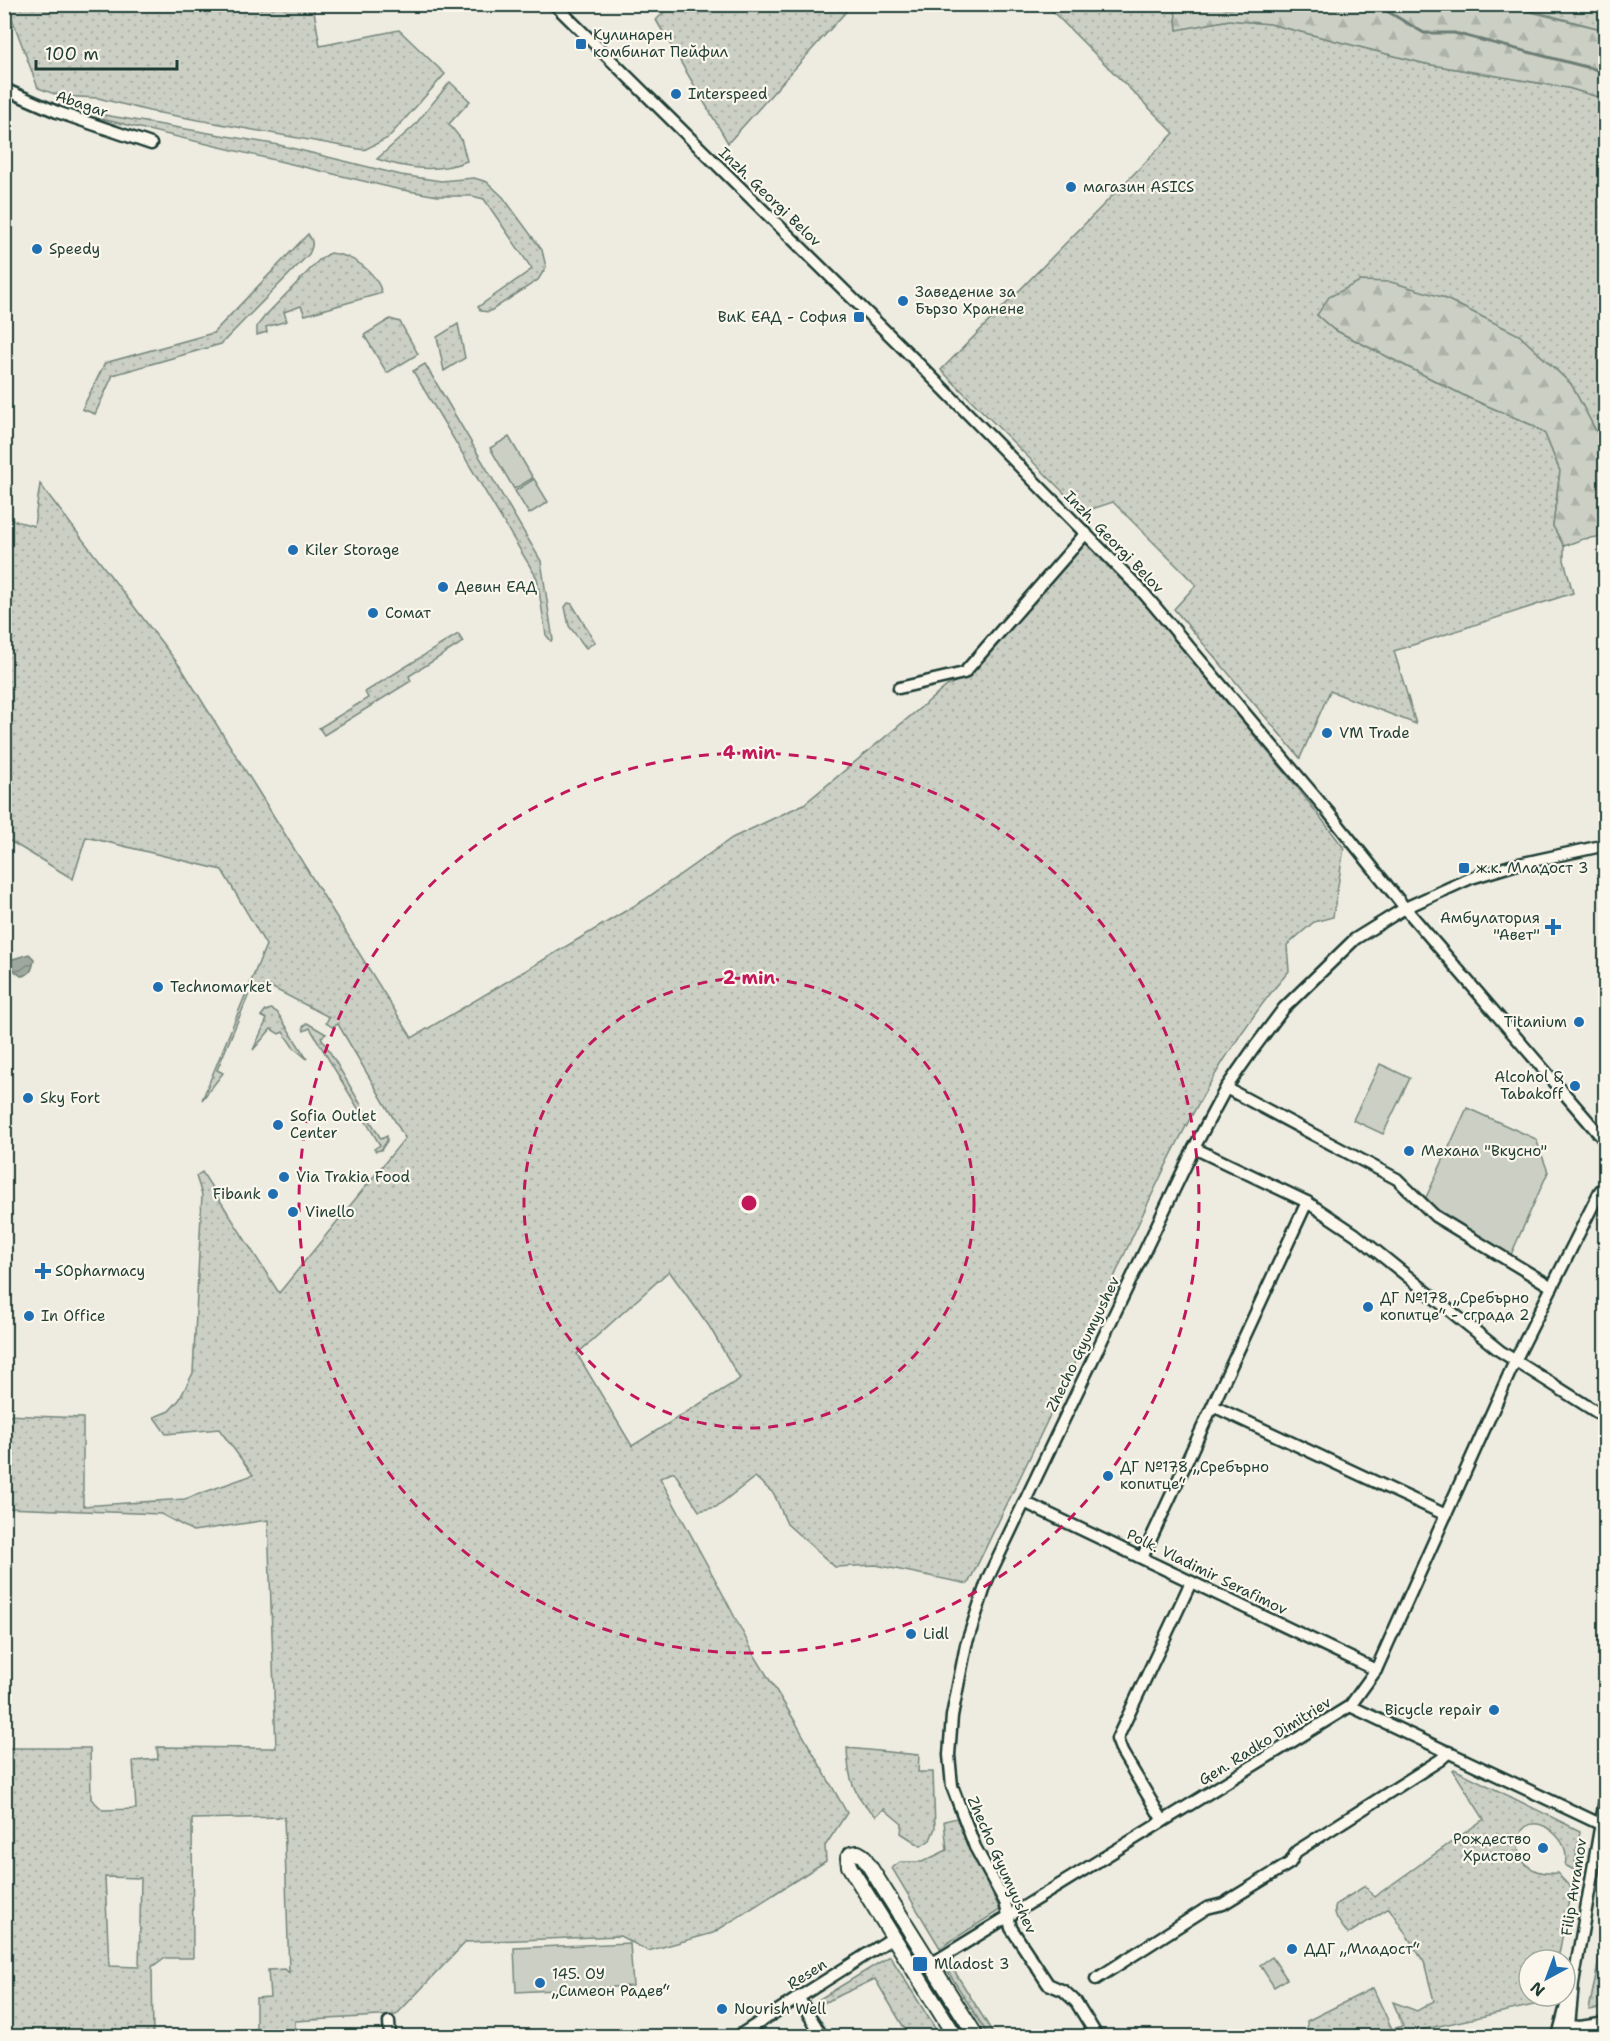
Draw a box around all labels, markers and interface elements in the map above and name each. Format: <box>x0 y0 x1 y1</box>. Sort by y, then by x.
place label: Кулинарен комбинат Пейфил <box>593 25 729 62</box>
scale bar <box>36 33 177 71</box>
marker: Кулинарен комбинат Пейфил <box>574 37 588 51</box>
text: 100 m <box>45 42 99 66</box>
place label: Interspeed <box>688 84 768 104</box>
street label: Abagar <box>53 86 111 122</box>
marker: Interspeed <box>669 87 683 101</box>
street label: Inzh. Georgi Belov <box>714 143 826 251</box>
place label: магазин ASICS <box>1083 177 1194 197</box>
marker: магазин ASICS <box>1064 180 1078 194</box>
place label: Speedy <box>49 239 100 259</box>
marker: Speedy <box>30 242 44 256</box>
place label: Заведение за Бързо Хранене <box>915 282 1025 319</box>
marker: Заведение за Бързо Хранене <box>896 294 910 308</box>
place label: ВиК ЕАД - София <box>718 307 847 327</box>
marker: ВиК ЕАД - София <box>852 310 866 324</box>
street label: Inzh. Georgi Belov <box>1060 486 1168 598</box>
place label: Kiler Storage <box>305 540 400 560</box>
marker: Kiler Storage <box>286 543 300 557</box>
place label: Девин ЕАД <box>455 577 538 597</box>
marker: Девин ЕАД <box>436 580 450 594</box>
place label: Сомат <box>385 603 431 623</box>
marker: Сомат <box>366 606 380 620</box>
place label: VM Trade <box>1339 723 1410 743</box>
marker: VM Trade <box>1320 726 1334 740</box>
text: 4 min <box>723 741 775 765</box>
place label: ж.к. Младост 3 <box>1476 858 1589 878</box>
marker: ж.к. Младост 3 <box>1457 861 1471 875</box>
place label: Амбулатория "Авет" <box>1440 908 1540 945</box>
marker: Амбулатория "Авет" <box>1544 918 1562 936</box>
text: 2 min <box>723 966 775 990</box>
place label: Technomarket <box>170 977 272 997</box>
marker: Technomarket <box>151 980 165 994</box>
place label: Titanium <box>1504 1012 1567 1032</box>
marker: Titanium <box>1572 1015 1586 1029</box>
place label: Alcohol & Tabakoff <box>1494 1067 1564 1104</box>
marker: Alcohol & Tabakoff <box>1568 1079 1582 1093</box>
place label: Sky Fort <box>40 1088 100 1108</box>
marker: Sky Fort <box>21 1091 35 1105</box>
place label: Sofia Outlet Center <box>290 1106 376 1143</box>
marker: Sofia Outlet Center <box>271 1118 285 1132</box>
place label: Механа "Вкусно" <box>1421 1141 1547 1161</box>
marker: Механа "Вкусно" <box>1402 1144 1416 1158</box>
place label: Via Trakia Food <box>296 1167 411 1187</box>
marker: Via Trakia Food <box>277 1170 291 1184</box>
place label: Fibank <box>213 1184 261 1204</box>
marker: Fibank <box>266 1187 280 1201</box>
centre of rings <box>739 1193 759 1213</box>
place label: Vinello <box>305 1202 355 1222</box>
marker: Vinello <box>286 1205 300 1219</box>
place label: SOpharmacy <box>55 1261 145 1281</box>
marker: SOpharmacy <box>36 1264 50 1278</box>
street label: Zhecho Gyumyushev <box>1042 1273 1124 1415</box>
place label: ДГ №178 „Сребърно копитце“ - сграда 2 <box>1380 1288 1530 1325</box>
marker: ДГ №178 „Сребърно копитце“ - сграда 2 <box>1361 1300 1375 1314</box>
place label: In Office <box>41 1306 105 1326</box>
marker: In Office <box>22 1309 36 1323</box>
place label: ДГ №178 „Сребърно копитце“ <box>1120 1457 1269 1494</box>
marker: ДГ №178 „Сребърно копитце“ <box>1101 1469 1115 1483</box>
street label: Polk. Vladimir Serafimov <box>1123 1524 1291 1620</box>
place label: Lidl <box>923 1624 949 1644</box>
marker: Lidl <box>904 1627 918 1641</box>
street label: Gen. Radko Dimitriev <box>1195 1692 1335 1790</box>
place label: Bicycle repair <box>1385 1700 1482 1720</box>
marker: Bicycle repair <box>1487 1703 1501 1717</box>
street label: Zhecho Gyumyushev <box>963 1793 1041 1937</box>
place label: Рождество Христово <box>1453 1829 1531 1866</box>
street label: Filip Avramov <box>1556 1837 1592 1937</box>
marker: Рождество Христово <box>1536 1841 1550 1855</box>
place label: ДДГ „Младост“ <box>1304 1939 1420 1959</box>
marker: ДДГ „Младост“ <box>1285 1942 1299 1956</box>
north arrow <box>1517 1948 1577 2008</box>
street label: Resen <box>783 1954 831 1994</box>
place label: Mladost 3 <box>934 1954 1010 1974</box>
marker: Mladost 3 <box>911 1955 929 1973</box>
place label: 145. ОУ „Симеон Радев“ <box>551 1964 670 2001</box>
marker: 145. ОУ „Симеон Радев“ <box>533 1976 547 1990</box>
text: N <box>1526 1977 1549 2001</box>
place label: Nourish Well <box>734 1999 827 2019</box>
marker: Nourish Well <box>715 2002 729 2016</box>

